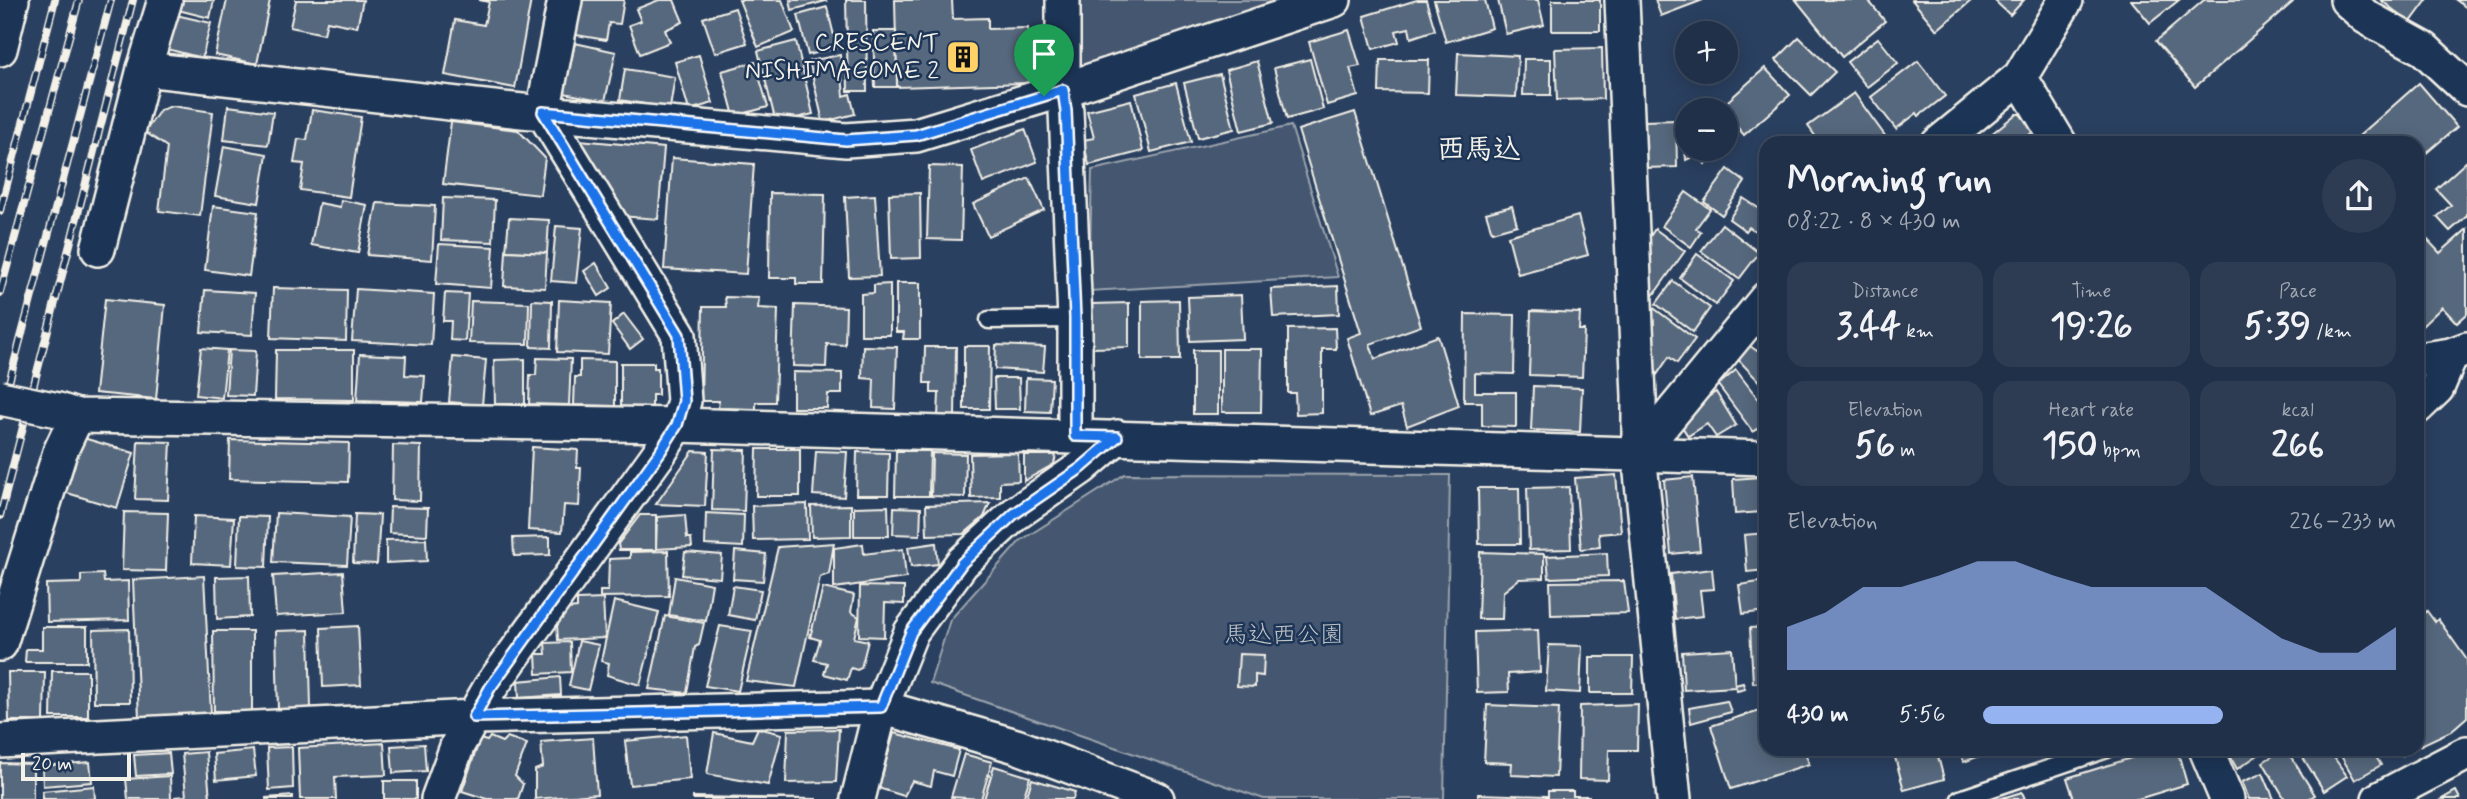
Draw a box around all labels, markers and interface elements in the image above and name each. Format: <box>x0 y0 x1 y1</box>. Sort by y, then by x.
map controls <box>1675 21 1738 161</box>
button: + <box>1675 21 1738 84</box>
pin <box>1014 24 1074 96</box>
place label: CRESCENT NISHIMAGOME 2 <box>745 28 939 87</box>
icon: arrive <box>1025 35 1063 73</box>
building icon: CRESCENT NISHIMAGOME 2 <box>944 38 982 76</box>
button: − <box>1675 98 1738 161</box>
district label: 西馬込 <box>1437 132 1521 169</box>
text: Morning run <box>1787 156 1992 205</box>
button: share <box>2322 159 2396 233</box>
text: 08:22 · 8 × 430 m <box>1787 207 1961 237</box>
text: Distance <box>1852 279 1919 304</box>
text: Time <box>2072 279 2111 304</box>
text: Pace <box>2279 279 2317 304</box>
text: 3.44 <box>1836 304 1901 350</box>
text: 19:26 <box>2050 304 2133 350</box>
text: 5:39 <box>2244 304 2311 350</box>
text: km <box>1901 319 1934 344</box>
text: /km <box>2311 319 2352 344</box>
text: Elevation <box>1848 398 1923 423</box>
text: Heart rate <box>2049 398 2134 423</box>
text: kcal <box>2282 398 2314 423</box>
text: 56 <box>1855 423 1895 469</box>
text: 150 <box>2042 423 2097 469</box>
text: 266 <box>2271 423 2324 469</box>
text: m <box>1895 438 1915 463</box>
text: bpm <box>2097 438 2141 463</box>
text: Elevation <box>1787 507 1878 537</box>
text: 226–233 m <box>2289 507 2396 537</box>
park label: 馬込西公園 <box>1224 620 1344 651</box>
text: 430 m <box>1787 700 1848 730</box>
text: 5:56 <box>1899 700 1945 730</box>
scale bar <box>21 750 131 782</box>
text: 20 m <box>32 752 72 777</box>

